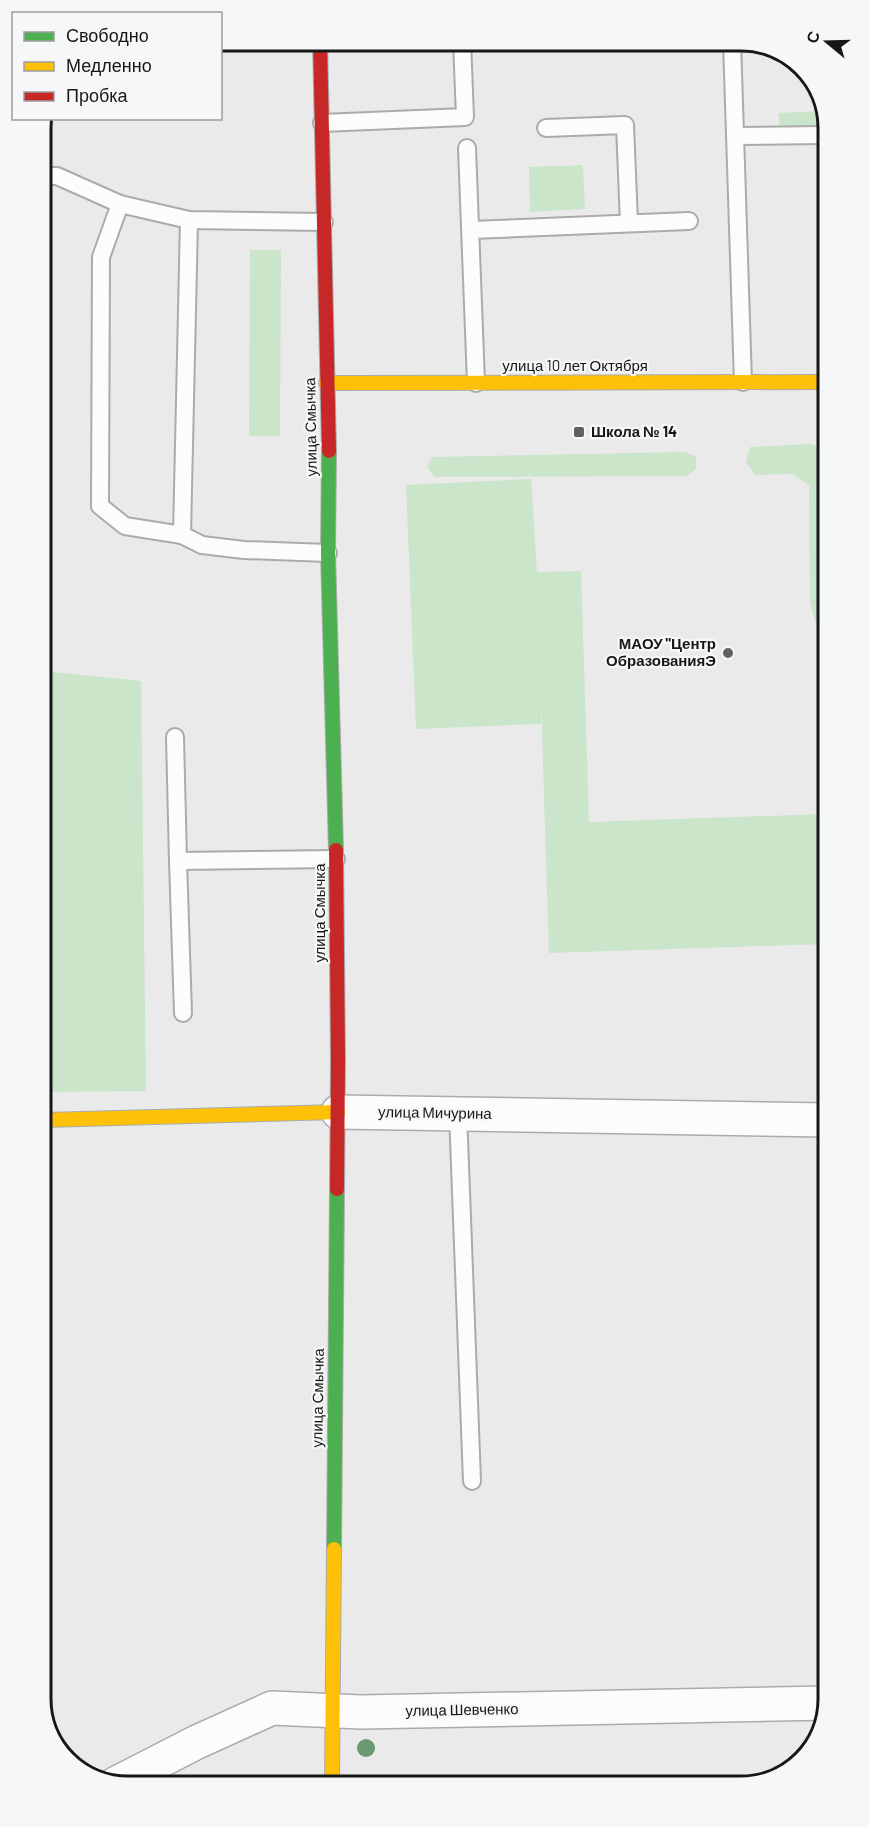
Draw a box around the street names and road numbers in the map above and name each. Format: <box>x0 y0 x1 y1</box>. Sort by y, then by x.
street label: улица 10 лет Октября <box>502 356 648 374</box>
street label: улица Смычка <box>300 377 320 477</box>
street label: улица Смычка <box>310 863 328 963</box>
street label: улица Мичурина <box>378 1102 493 1122</box>
street label: улица Смычка <box>307 1348 327 1448</box>
street label: улица Шевченко <box>405 1699 519 1719</box>

